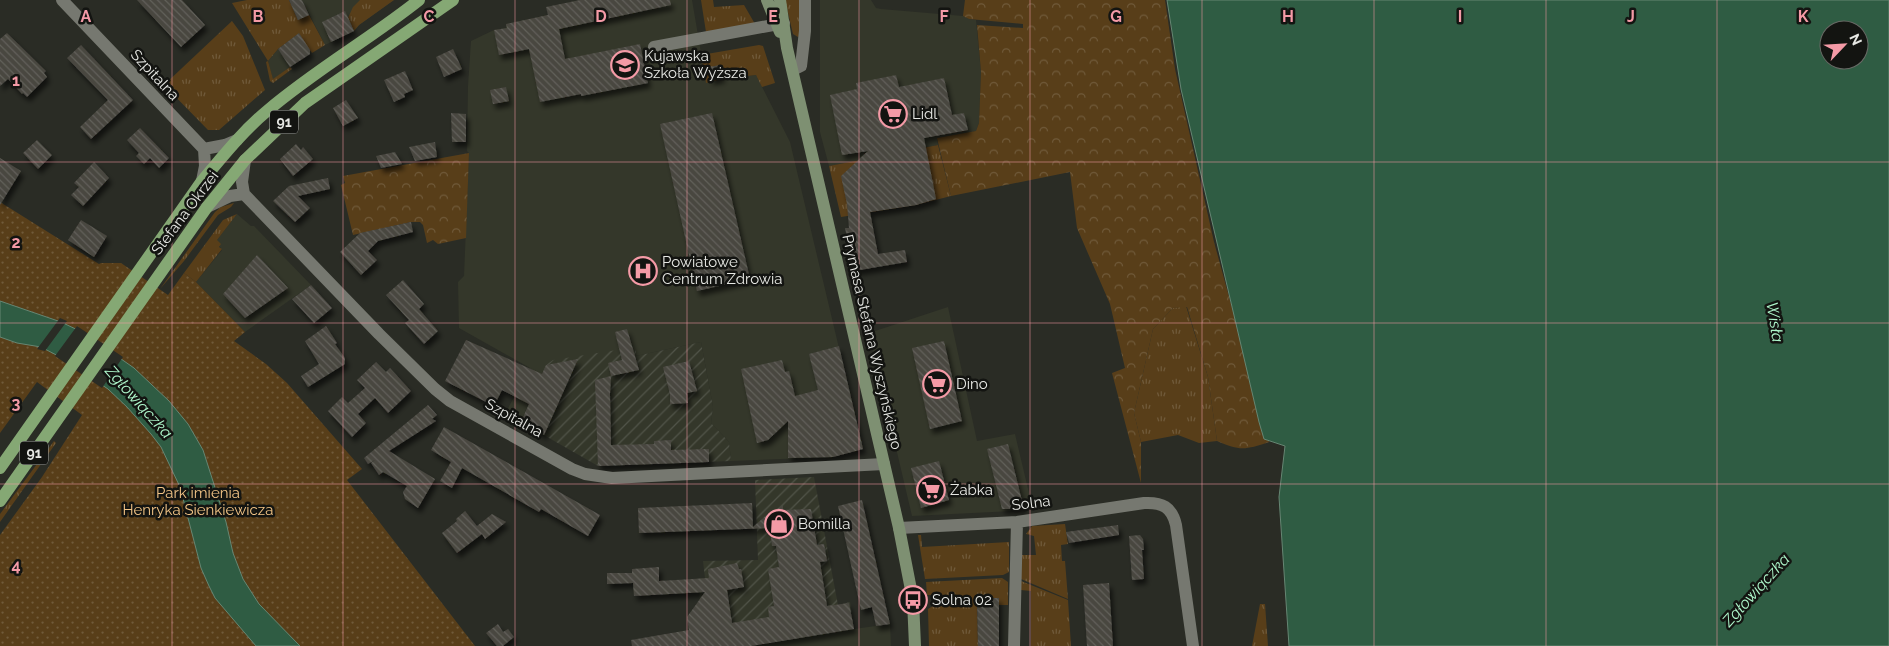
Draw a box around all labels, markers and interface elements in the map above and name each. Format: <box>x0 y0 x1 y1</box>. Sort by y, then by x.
text: A <box>81 7 92 26</box>
text: B <box>253 7 264 26</box>
text: C <box>424 7 435 26</box>
text: D <box>595 7 607 26</box>
text: E <box>768 7 778 26</box>
text: F <box>939 7 949 26</box>
text: G <box>1110 7 1122 26</box>
text: H <box>1282 7 1294 26</box>
text: I <box>1458 7 1462 26</box>
text: J <box>1627 7 1635 26</box>
text: K <box>1798 7 1809 26</box>
north arrow <box>1819 20 1869 70</box>
text: N <box>1846 31 1865 48</box>
street label: Szpitalna <box>127 46 183 104</box>
place label: Kujawska Szkoła Wyższa <box>644 47 747 82</box>
school or university icon: Kujawska Szkoła Wyższa <box>610 50 640 80</box>
text: 1 <box>12 71 20 90</box>
supermarket icon: Lidl <box>878 99 908 129</box>
place label: Lidl <box>912 105 938 123</box>
road number: 91 <box>270 110 298 134</box>
street label: Stefana Okrzei <box>148 168 222 258</box>
text: 2 <box>11 233 21 252</box>
street label: Prymasa Stefana Wyszyńskiego <box>838 233 906 451</box>
place label: Powiatowe Centrum Zdrowia <box>662 253 782 288</box>
hospital icon: Powiatowe Centrum Zdrowia <box>628 256 658 286</box>
water label: Wisła <box>1762 300 1788 344</box>
water label: Zgłowiączka <box>101 361 177 443</box>
supermarket icon: Dino <box>922 369 952 399</box>
place label: Dino <box>956 375 988 393</box>
text: 3 <box>12 394 21 413</box>
street label: Szpitalna <box>482 395 546 441</box>
road number: 91 <box>20 442 48 464</box>
supermarket icon: Żabka <box>916 475 946 505</box>
place label: Żabka <box>950 480 993 499</box>
park label: Park imienia Henryka Sienkiewicza <box>123 484 273 519</box>
street label: Solna <box>1011 492 1051 514</box>
shop icon: Bomilla <box>764 509 794 539</box>
place label: Bomilla <box>798 515 850 533</box>
water label: Zgłowiączka <box>1718 549 1794 631</box>
text: 4 <box>11 556 21 575</box>
bus stop icon: Solna 02 <box>898 585 928 615</box>
place label: Solna 02 <box>932 591 992 609</box>

